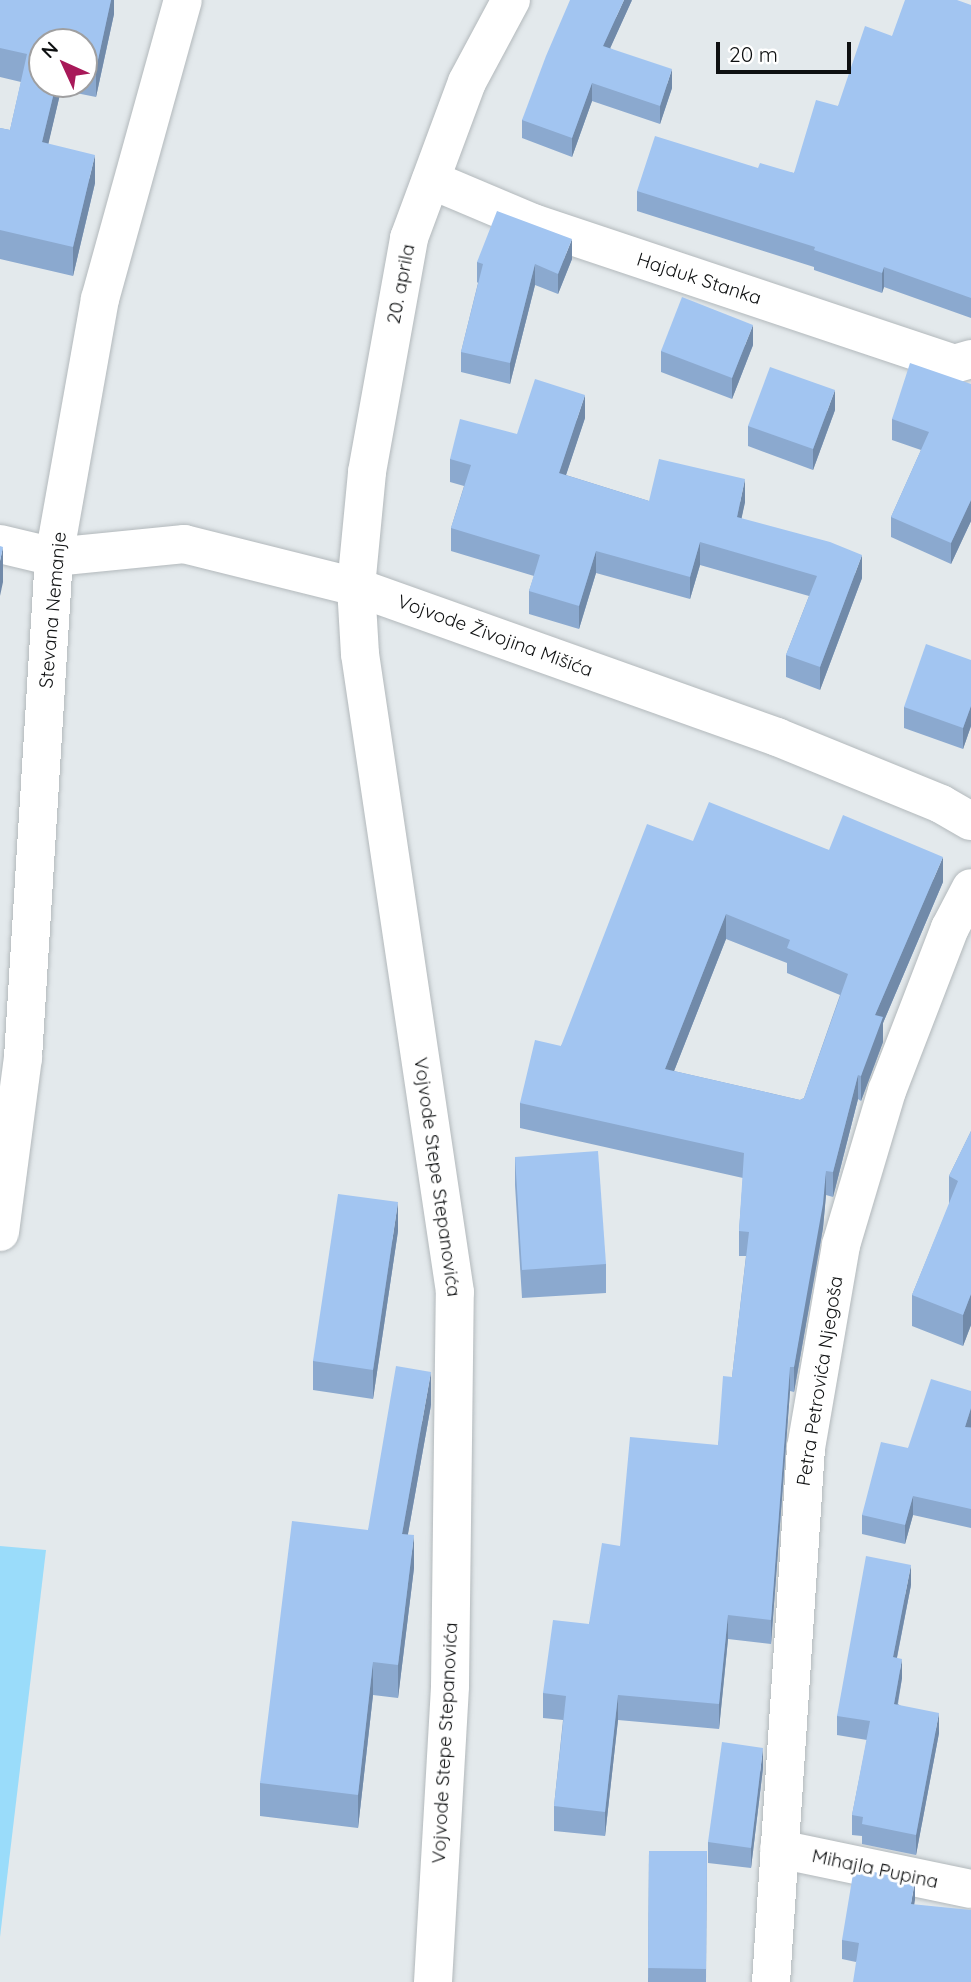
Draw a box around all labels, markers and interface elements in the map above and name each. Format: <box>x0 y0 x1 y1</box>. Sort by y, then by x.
north arrow <box>28 28 98 98</box>
scale bar <box>719 28 854 72</box>
text: N <box>36 36 63 63</box>
text: 20 m <box>729 41 778 67</box>
street label: 20. aprila <box>382 242 420 326</box>
street label: Hajduk Stanka <box>634 248 764 310</box>
street label: Stevana Nemanje <box>35 531 71 689</box>
street label: Vojvode Živojina Mišića <box>394 590 596 682</box>
street label: Vojvode Stepe Stepanovića <box>409 1056 465 1298</box>
street label: Petra Petrovića Njegoša <box>792 1274 848 1488</box>
street label: Vojvode Stepe Stepanovića <box>427 1622 463 1864</box>
street label: Mihajla Pupina <box>810 1845 940 1893</box>

